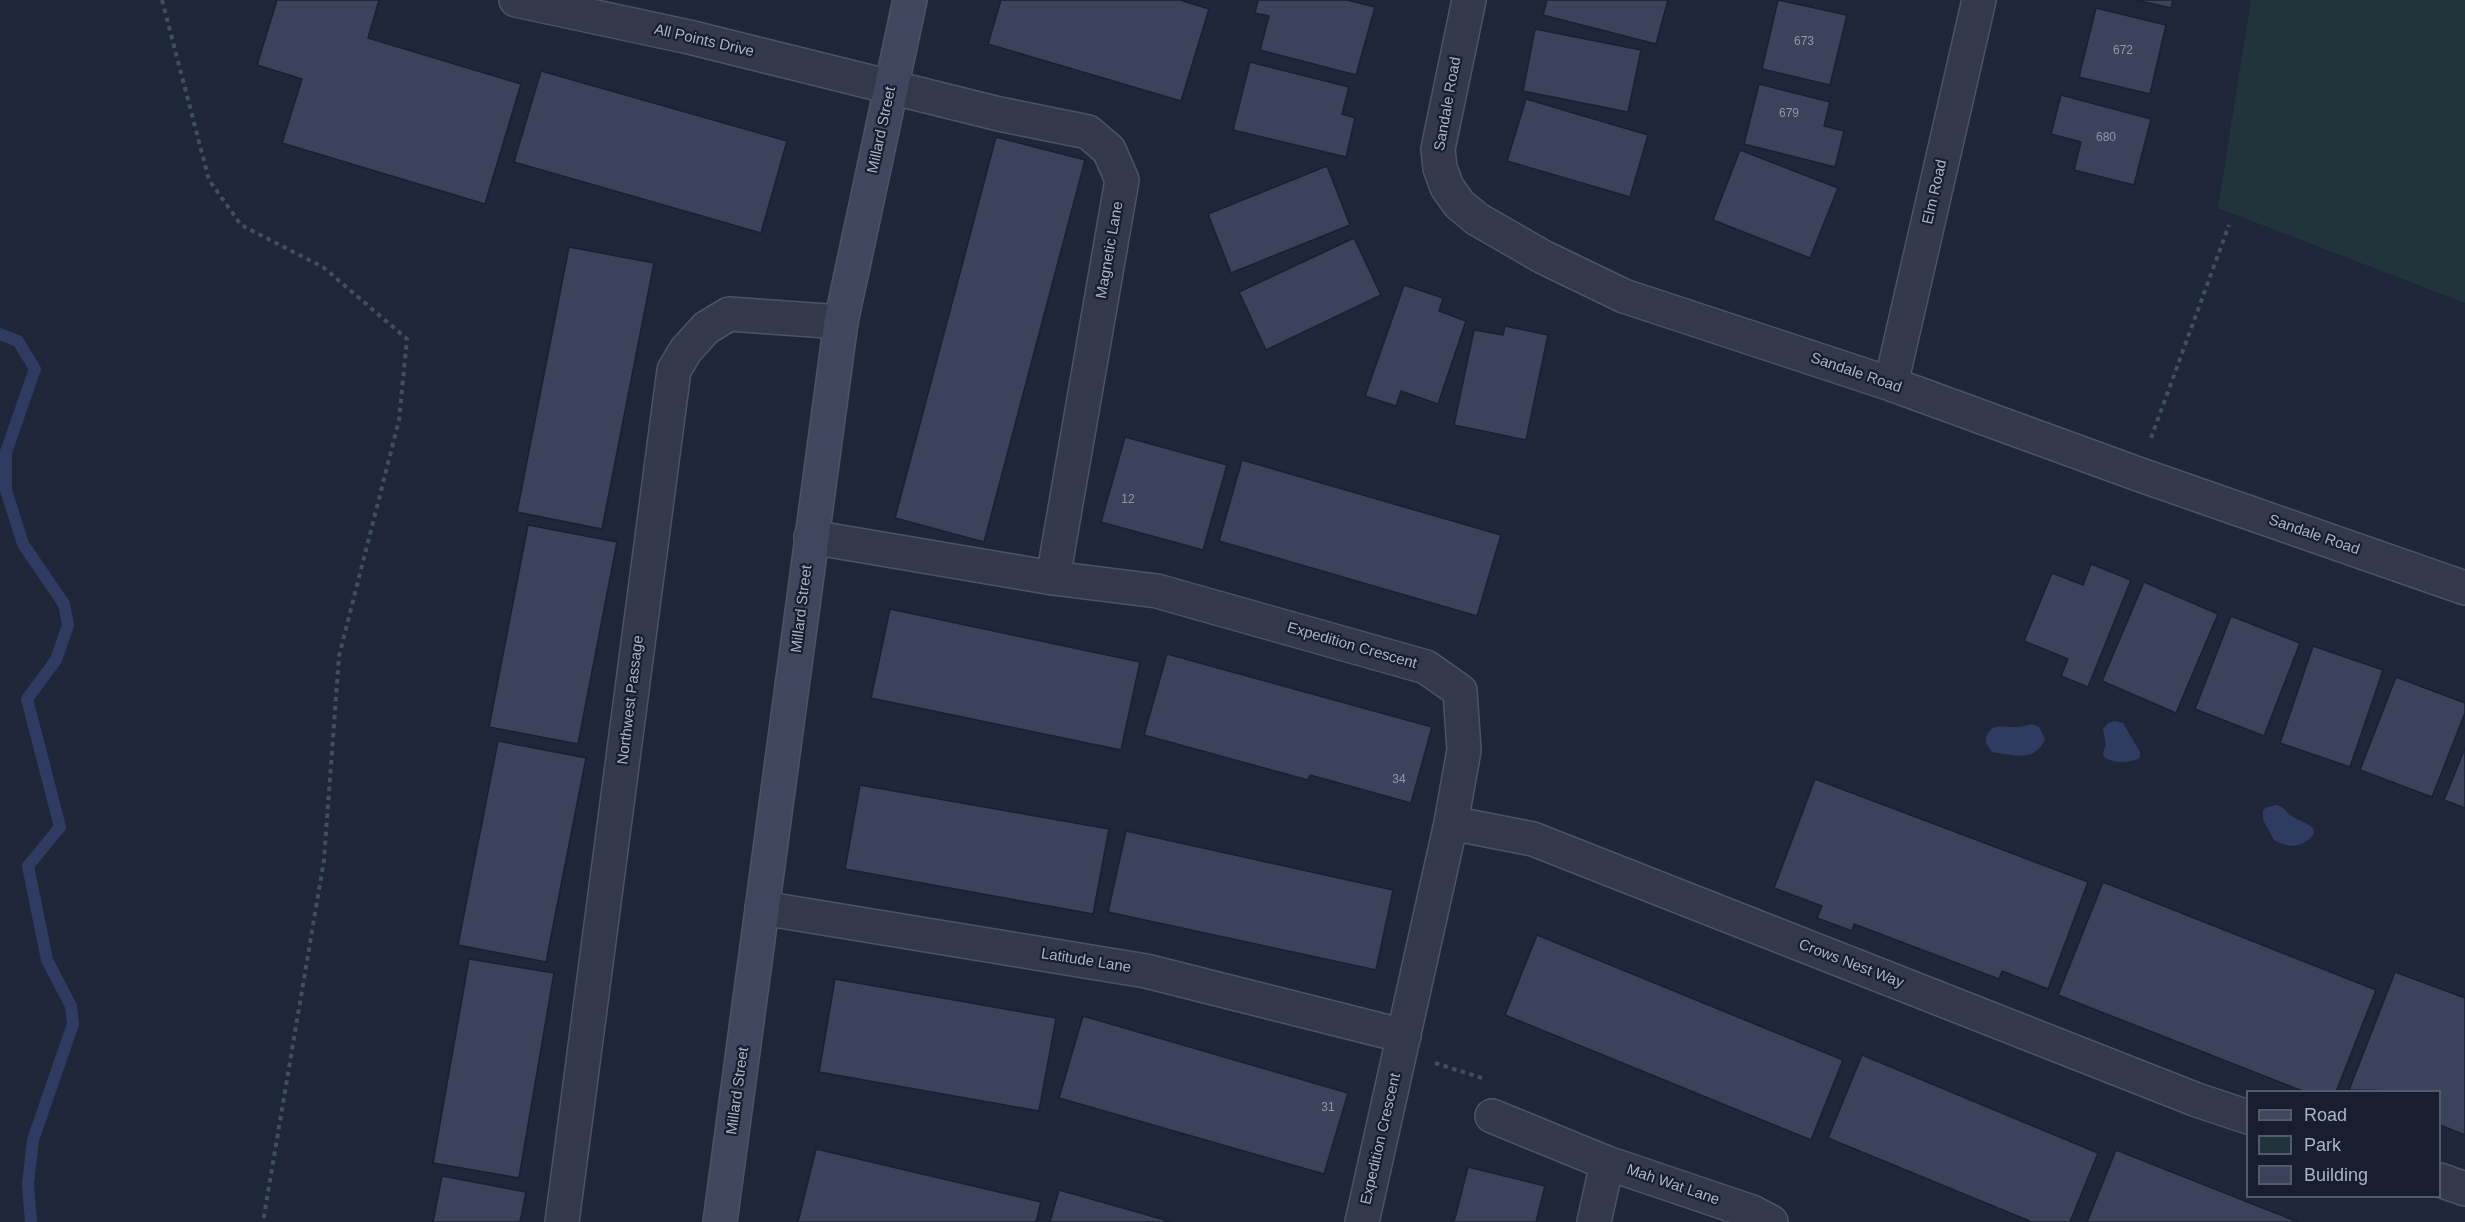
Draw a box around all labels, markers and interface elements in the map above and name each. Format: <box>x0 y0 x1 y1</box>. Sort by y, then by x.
street label: All Points Drive <box>652 21 756 61</box>
house number: 673 <box>1794 35 1814 49</box>
house number: 672 <box>2113 44 2133 58</box>
street label: Sandale Road <box>1431 56 1465 152</box>
street label: Millard Street <box>864 85 900 175</box>
house number: 679 <box>1779 107 1799 121</box>
house number: 680 <box>2096 131 2116 145</box>
street label: Elm Road <box>1919 158 1951 226</box>
street label: Magnetic Lane <box>1093 200 1127 300</box>
street label: Sandale Road <box>1808 349 1904 397</box>
house number: 12 <box>1121 493 1135 507</box>
street label: Sandale Road <box>2266 511 2362 559</box>
street label: Millard Street <box>788 564 816 654</box>
street label: Expedition Crescent <box>1285 619 1419 673</box>
street label: Northwest Passage <box>614 634 648 766</box>
house number: 34 <box>1392 773 1406 787</box>
street label: Crows Nest Way <box>1796 936 1906 992</box>
street label: Latitude Lane <box>1040 945 1132 977</box>
street label: Millard Street <box>723 1046 753 1136</box>
street label: Expedition Crescent <box>1357 1072 1405 1206</box>
legend <box>2246 1090 2441 1198</box>
house number: 31 <box>1321 1101 1335 1115</box>
text: Road <box>2304 1105 2347 1125</box>
text: Park <box>2304 1135 2341 1155</box>
street label: Mah Wat Lane <box>1624 1161 1722 1209</box>
text: Building <box>2304 1165 2368 1185</box>

